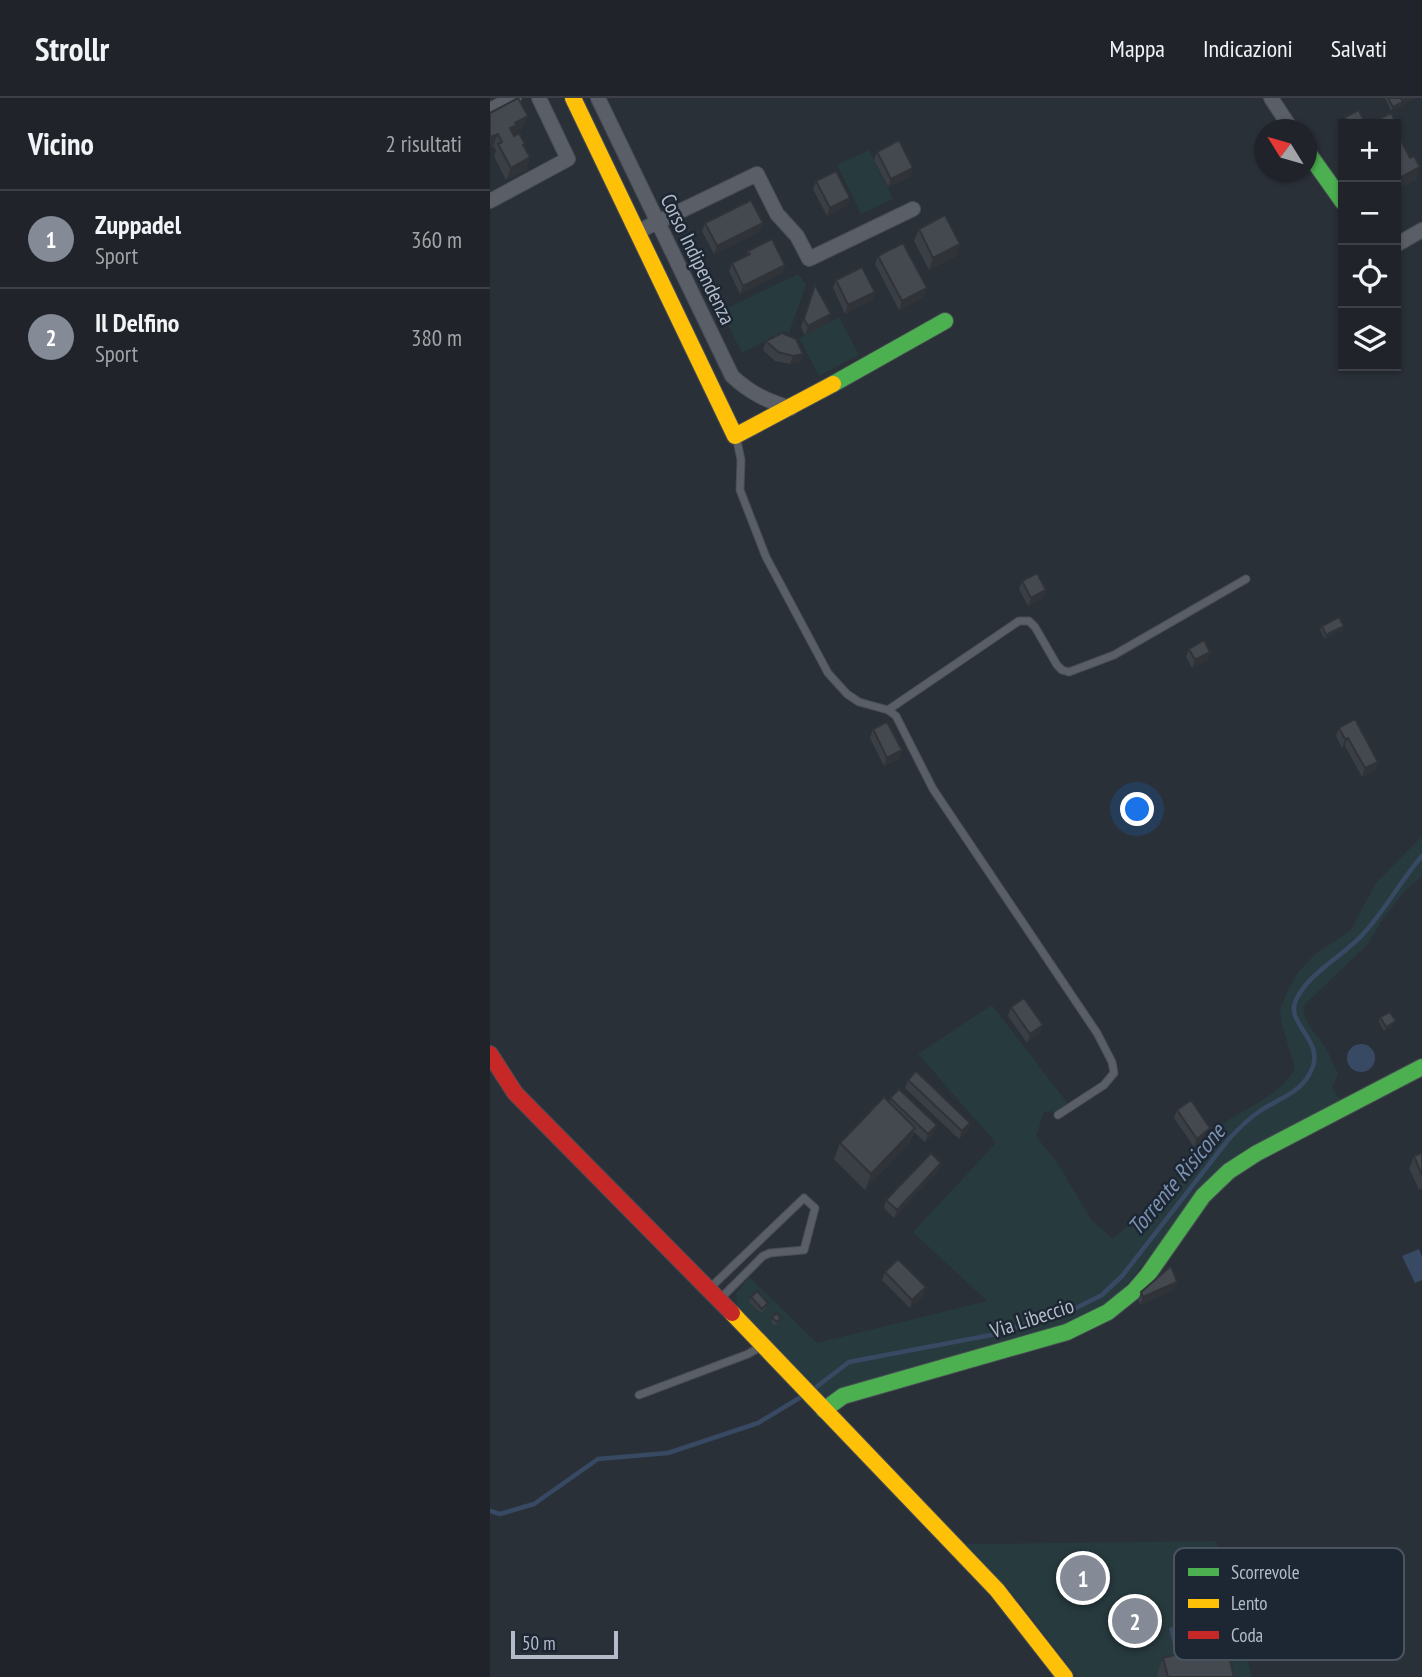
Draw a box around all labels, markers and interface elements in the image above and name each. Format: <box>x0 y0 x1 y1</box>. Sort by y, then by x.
text: Strollr <box>35 27 109 70</box>
text: Mappa <box>1110 33 1165 64</box>
text: Indicazioni <box>1203 33 1293 64</box>
text: Salvati <box>1331 33 1387 64</box>
north arrow <box>1254 119 1317 182</box>
map controls <box>1338 119 1401 371</box>
button: + <box>1338 119 1401 182</box>
text: Vicino <box>28 124 94 163</box>
text: 2 risultati <box>386 129 462 158</box>
button: − <box>1338 182 1401 245</box>
street label: Corso Indipendenza <box>655 189 741 329</box>
text: Zuppadel <box>95 208 181 241</box>
text: 1 <box>46 225 57 254</box>
text: 360 m <box>411 225 462 254</box>
text: Sport <box>95 241 138 270</box>
button: locate <box>1338 245 1401 308</box>
text: Il Delfino <box>95 306 179 339</box>
button: layers <box>1338 308 1401 371</box>
text: 2 <box>46 323 57 352</box>
text: 380 m <box>411 323 462 352</box>
text: Sport <box>95 339 138 368</box>
your location <box>1120 792 1154 826</box>
water label: Torrente Risicone <box>1121 1116 1232 1241</box>
street label: Via Libeccio <box>986 1292 1077 1344</box>
legend <box>1174 1548 1404 1660</box>
pin: 1 <box>1060 1552 1106 1604</box>
text: Scorrevole <box>1231 1560 1300 1584</box>
text: Lento <box>1231 1591 1268 1615</box>
pin: 2 <box>1112 1595 1158 1647</box>
text: Coda <box>1231 1623 1263 1647</box>
scale bar <box>511 1628 618 1660</box>
text: 50 m <box>522 1631 556 1655</box>

